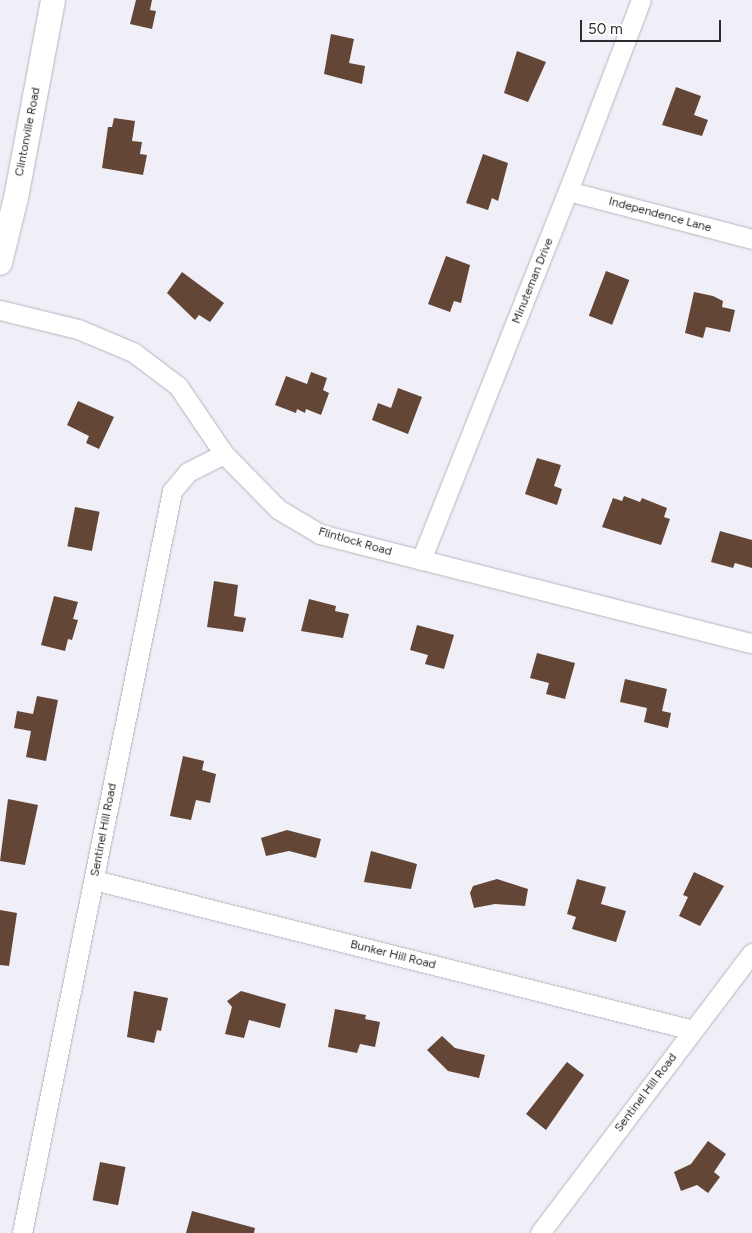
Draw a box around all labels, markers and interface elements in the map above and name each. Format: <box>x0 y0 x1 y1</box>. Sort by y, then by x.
scale bar <box>582 10 723 42</box>
text: 50 m <box>588 20 623 38</box>
street label: Clintonville Road <box>12 86 44 178</box>
street label: Independence Lane <box>607 194 713 236</box>
street label: Minuteman Drive <box>509 236 557 326</box>
street label: Flintlock Road <box>317 525 393 559</box>
street label: Sentinel Hill Road <box>88 782 120 878</box>
street label: Bunker Hill Road <box>349 937 437 973</box>
street label: Sentinel Hill Road <box>612 1051 680 1135</box>

